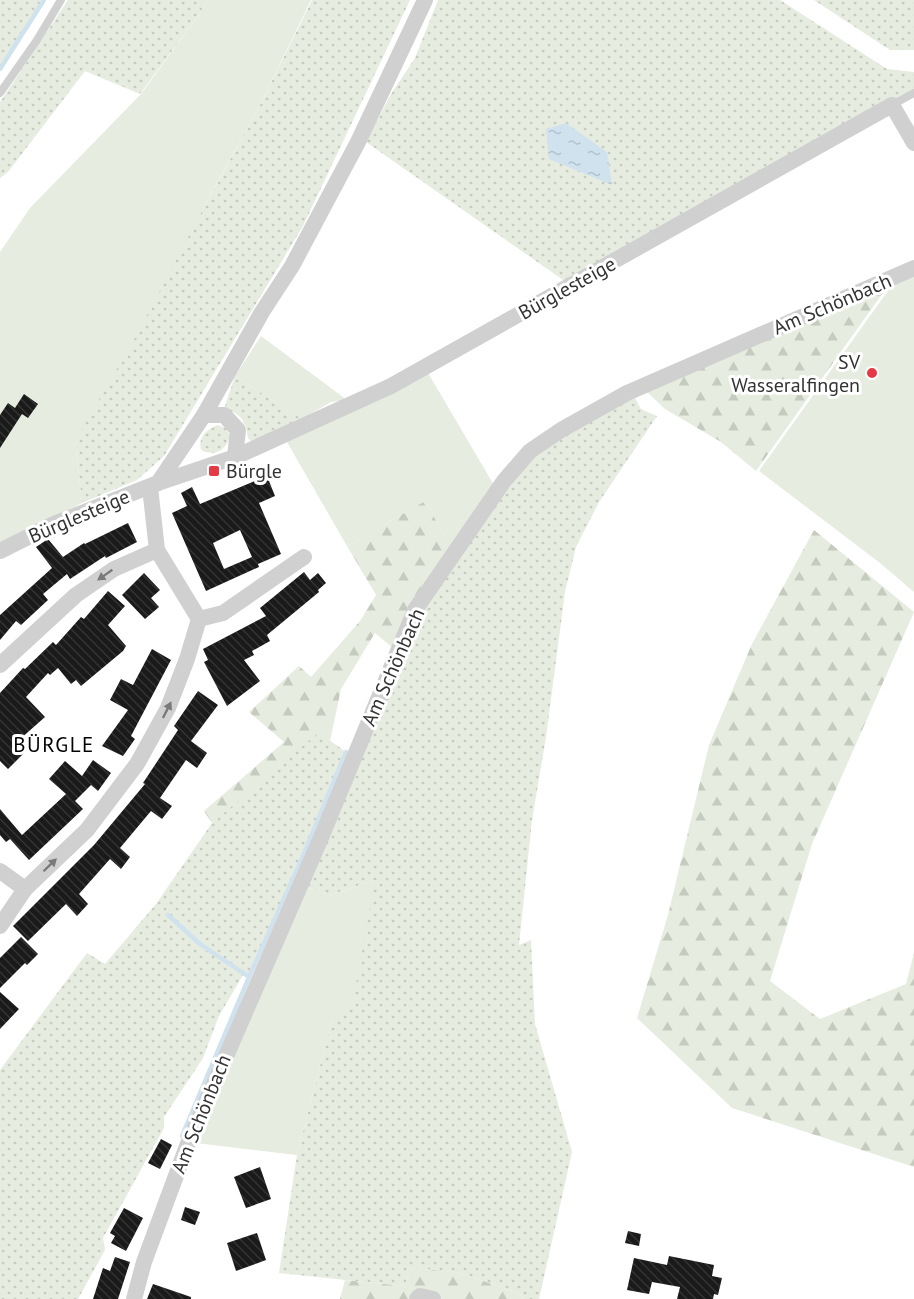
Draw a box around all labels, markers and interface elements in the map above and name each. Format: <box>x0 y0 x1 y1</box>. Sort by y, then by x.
street label: Bürglesteige <box>514 251 620 325</box>
street label: Am Schönbach <box>769 267 895 341</box>
place label: SV Wasseralfingen <box>731 349 861 398</box>
marker: SV Wasseralfingen <box>865 366 879 380</box>
place label: Bürgle <box>226 458 282 484</box>
marker: Bürgle <box>207 464 221 478</box>
street label: Bürglesteige <box>24 483 134 549</box>
one-way arrow <box>97 569 113 581</box>
street label: Am Schönbach <box>355 604 431 730</box>
one-way arrow <box>162 702 171 719</box>
district label: BÜRGLE <box>13 731 95 758</box>
one-way arrow <box>42 859 57 872</box>
street label: Am Schönbach <box>165 1051 237 1177</box>

